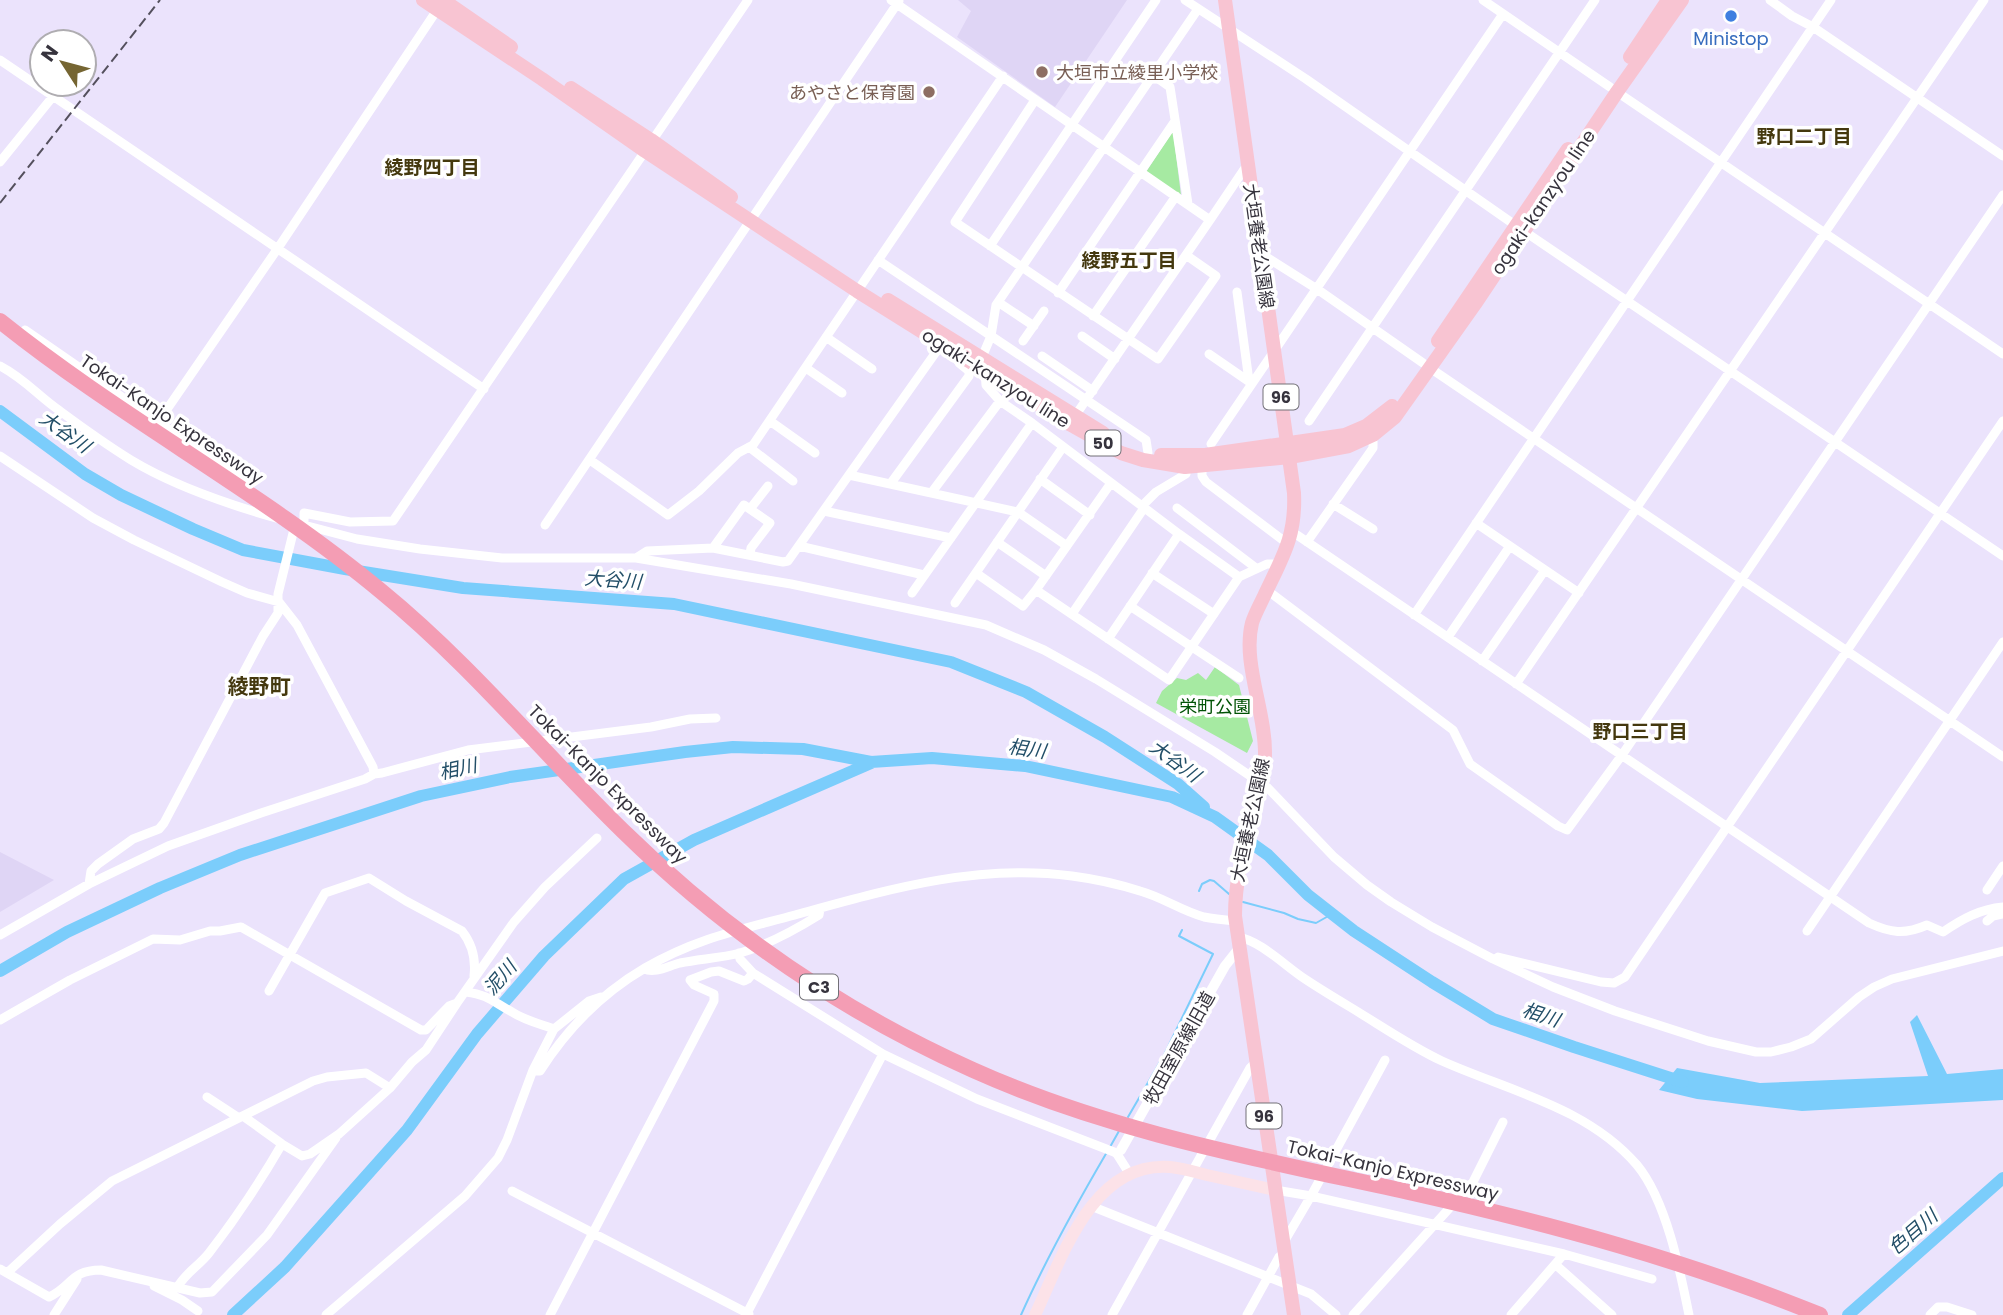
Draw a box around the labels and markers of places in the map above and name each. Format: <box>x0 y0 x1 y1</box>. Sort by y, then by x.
marker: Ministop <box>1723 8 1739 24</box>
place label: Ministop <box>1693 26 1769 51</box>
place label: 大垣市立綾里小学校 <box>1056 60 1218 85</box>
marker: 大垣市立綾里小学校 <box>1034 64 1050 80</box>
place label: あやさと保育園 <box>789 80 915 105</box>
marker: あやさと保育園 <box>921 84 937 100</box>

